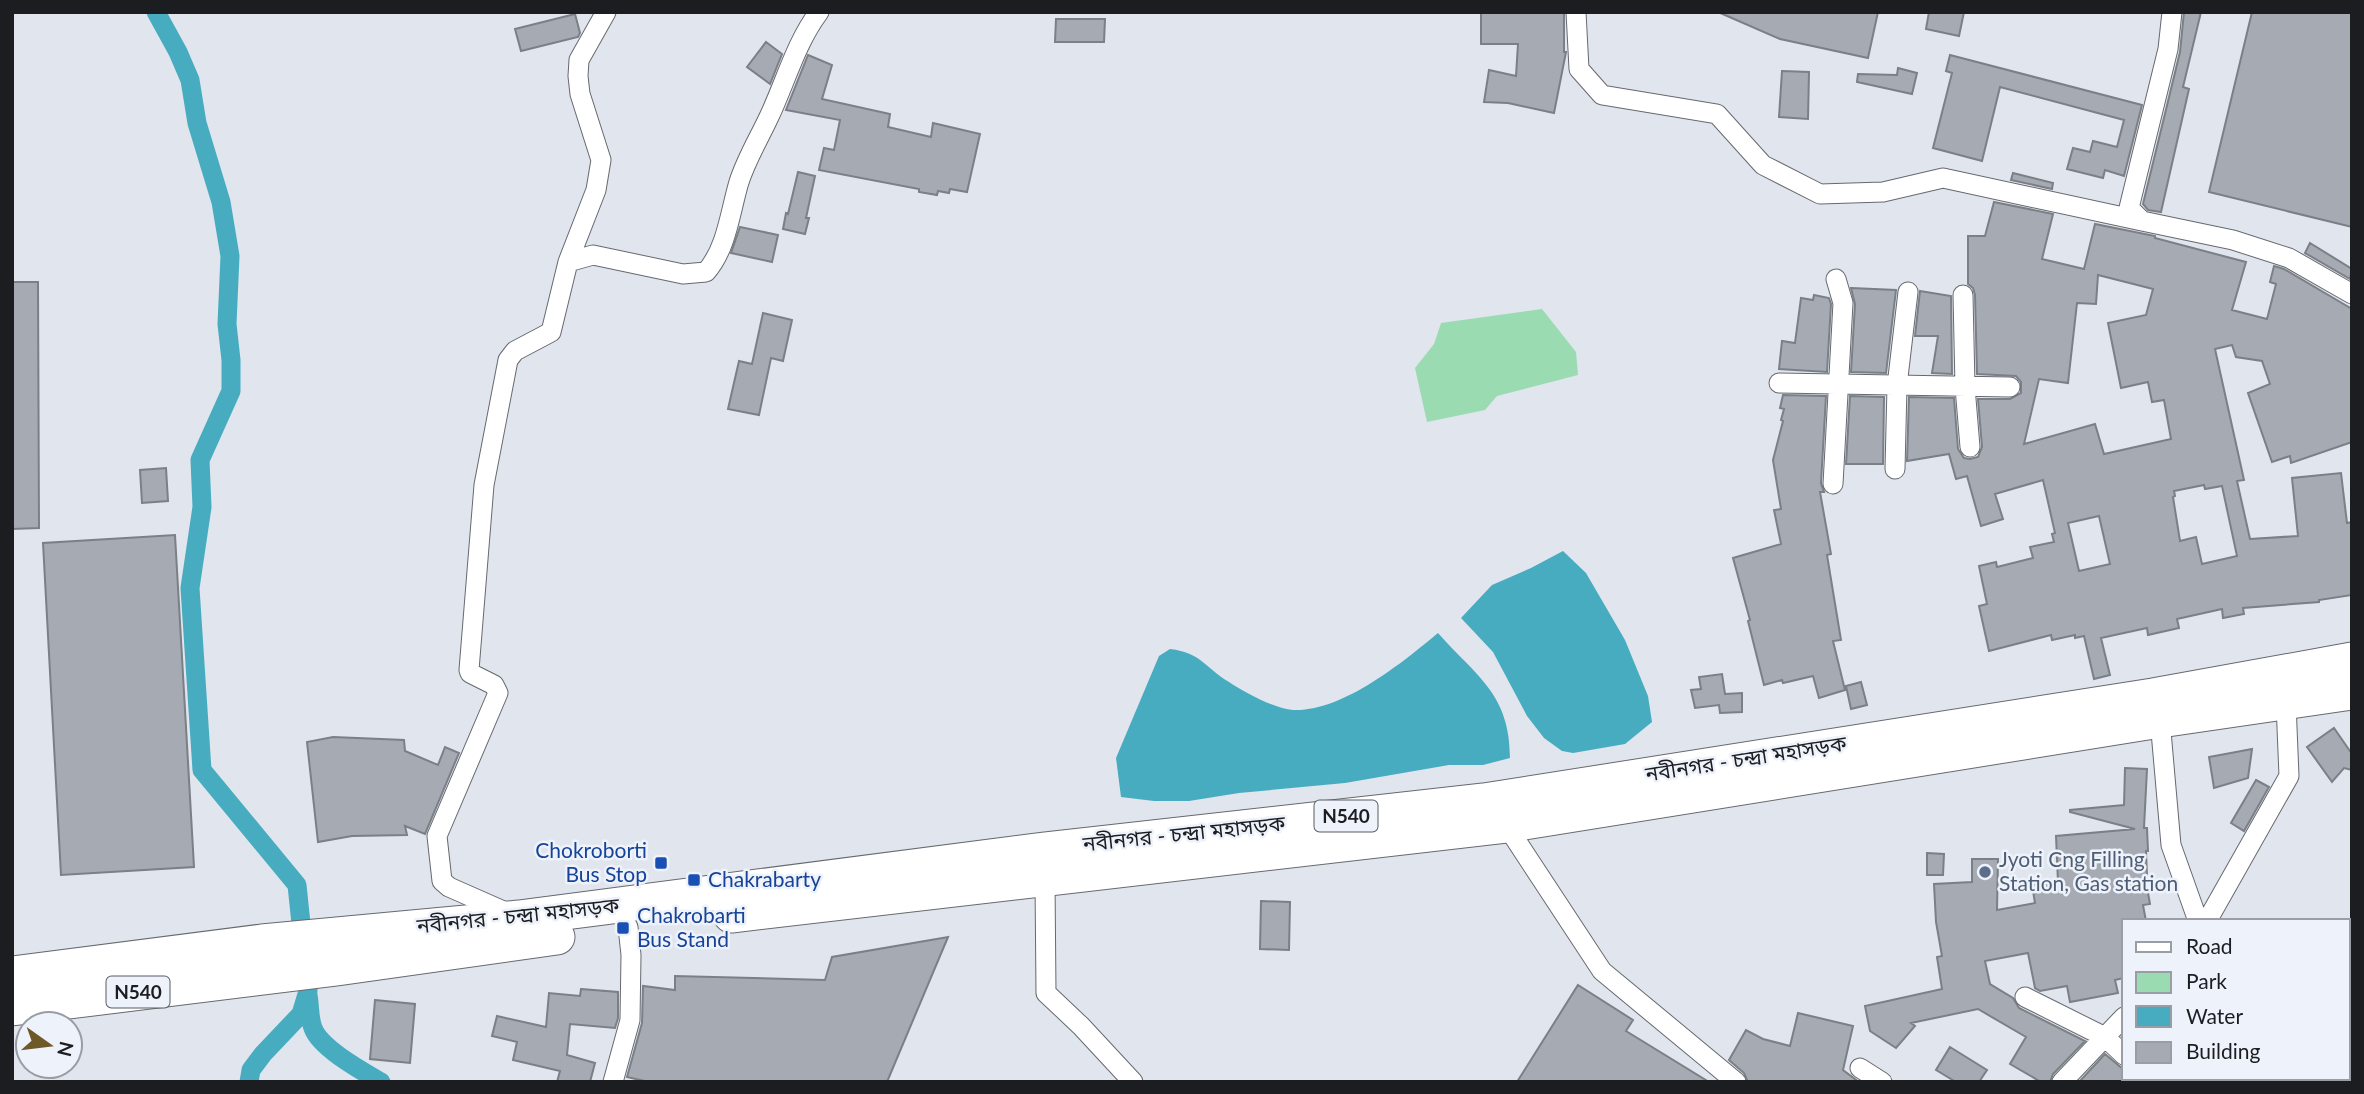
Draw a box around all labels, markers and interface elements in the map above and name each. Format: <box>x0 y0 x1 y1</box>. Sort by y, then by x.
street label: নবীনগর - চন্দ্রা মহাসড়ক <box>1643 729 1849 786</box>
road number: N540 <box>1314 800 1378 832</box>
street label: নবীনগর - চন্দ্রা মহাসড়ক <box>1081 809 1287 856</box>
place label: Chokroborti Bus Stop <box>535 837 647 886</box>
place label: Jyoti Cng Filling Station, Gas station <box>1999 846 2178 895</box>
marker: Chokroborti Bus Stop <box>653 855 669 871</box>
marker: Jyoti Cng Filling Station, Gas station <box>1977 864 1993 880</box>
place label: Chakrabarty <box>708 866 821 891</box>
marker: Chakrabarty <box>686 872 702 888</box>
street label: নবীনগর - চন্দ্রা মহাসড়ক <box>415 891 621 938</box>
place label: Chakrobarti Bus Stand <box>637 902 746 951</box>
legend <box>2122 919 2350 1080</box>
marker: Chakrobarti Bus Stand <box>615 920 631 936</box>
text: Road <box>2186 933 2233 958</box>
text: Park <box>2186 968 2227 993</box>
road number: N540 <box>106 976 170 1008</box>
text: Water <box>2186 1003 2243 1028</box>
north arrow <box>14 1010 84 1080</box>
text: Building <box>2186 1038 2261 1063</box>
text: N <box>53 1039 79 1059</box>

